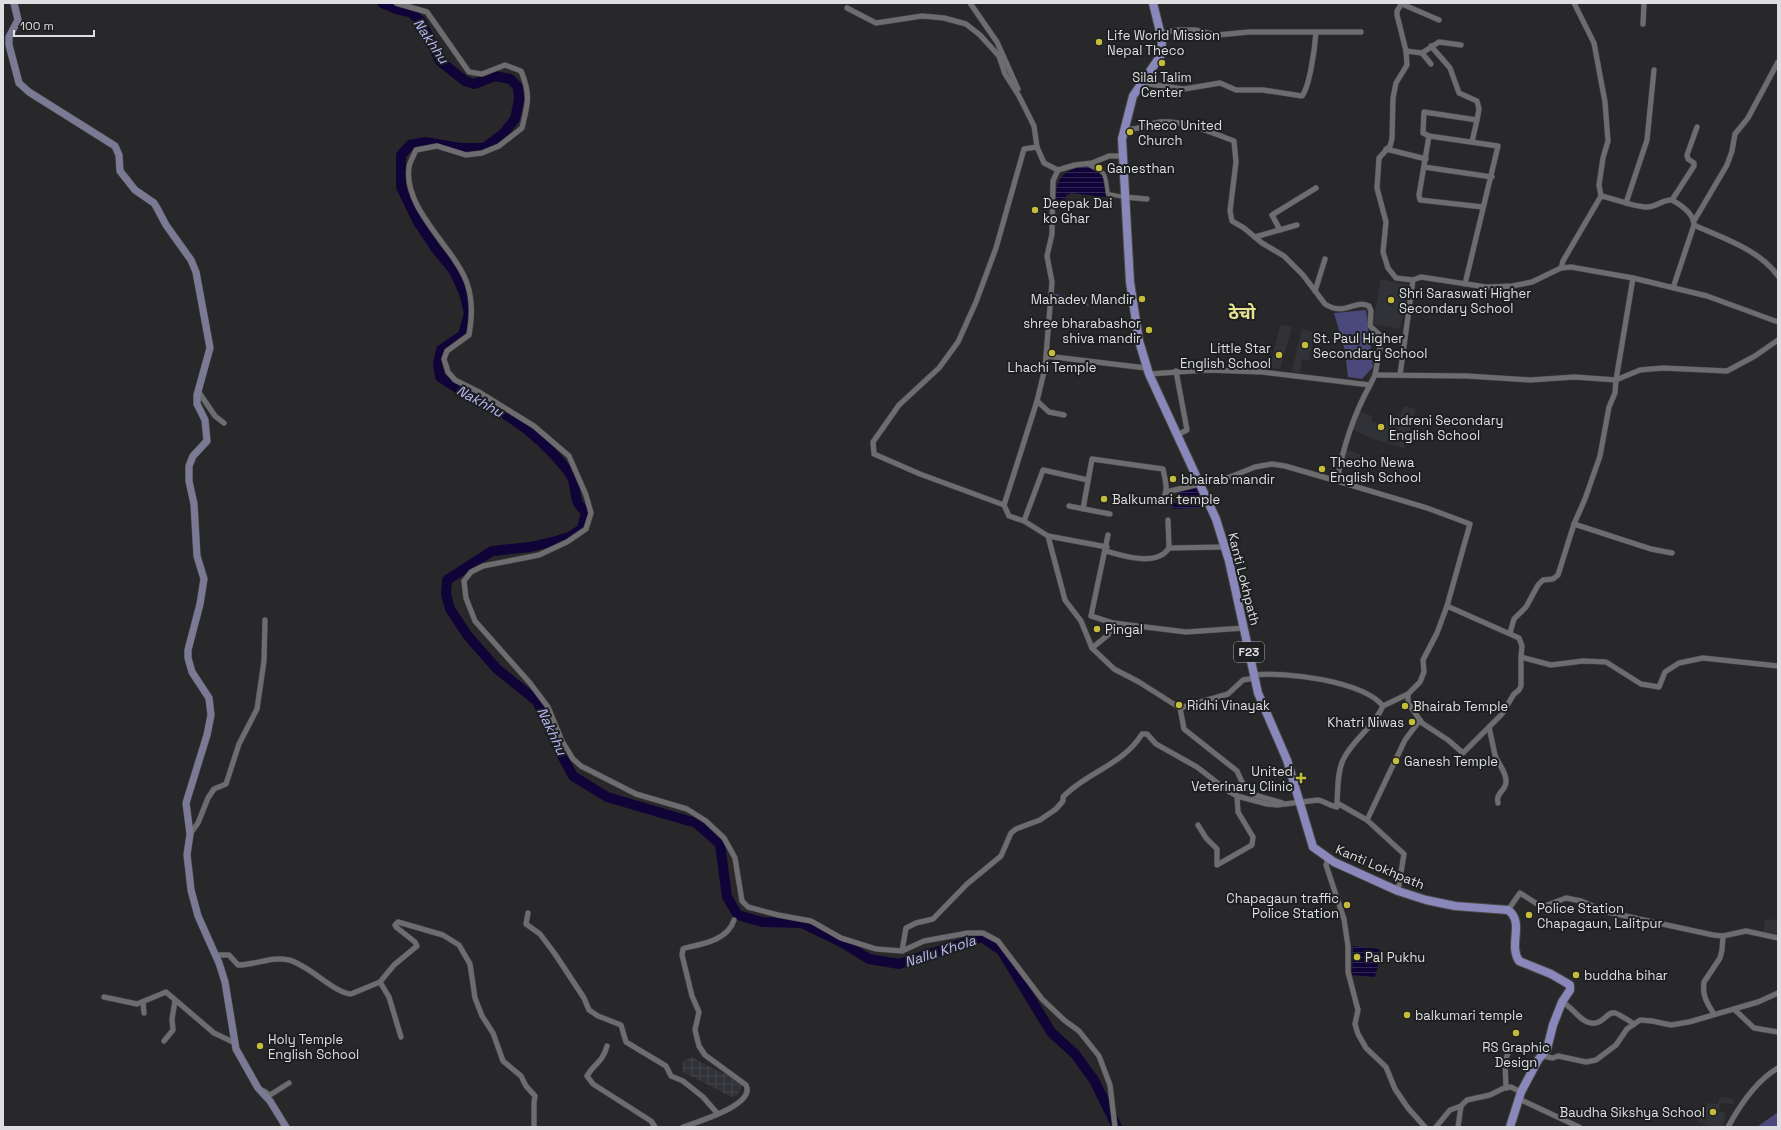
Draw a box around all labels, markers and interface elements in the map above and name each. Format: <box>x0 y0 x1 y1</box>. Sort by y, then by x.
scale bar <box>14 12 94 38</box>
water label: Nakhhu <box>409 15 453 68</box>
text: 100 m <box>20 18 54 34</box>
place label: Life World Mission Nepal Theco <box>1107 27 1220 59</box>
marker: Life World Mission Nepal Theco <box>1094 37 1104 47</box>
marker: Silai Talim Center <box>1157 58 1167 68</box>
place label: Silai Talim Center <box>1132 69 1192 101</box>
place label: Theco United Church <box>1138 117 1222 149</box>
marker: Theco United Church <box>1125 127 1135 137</box>
place label: Ganesthan <box>1107 160 1175 177</box>
marker: Ganesthan <box>1094 163 1104 173</box>
place label: Deepak Dai ko Ghar <box>1043 195 1112 227</box>
marker: Deepak Dai ko Ghar <box>1030 205 1040 215</box>
place label: Shri Saraswati Higher Secondary School <box>1399 285 1531 317</box>
place label: Mahadev Mandir <box>1031 291 1134 308</box>
marker: Mahadev Mandir <box>1137 294 1147 304</box>
marker: Shri Saraswati Higher Secondary School <box>1386 295 1396 305</box>
district label: ठेचो <box>1228 302 1257 324</box>
place label: shree bharabashor shiva mandir <box>1023 315 1141 347</box>
marker: shree bharabashor shiva mandir <box>1144 325 1154 335</box>
place label: St. Paul Higher Secondary School <box>1313 330 1427 362</box>
place label: Little Star English School <box>1180 340 1271 372</box>
marker: St. Paul Higher Secondary School <box>1300 340 1310 350</box>
marker: Lhachi Temple <box>1047 348 1057 358</box>
marker: Little Star English School <box>1274 350 1284 360</box>
place label: Lhachi Temple <box>1008 359 1096 376</box>
water label: Nakhhu <box>454 381 508 422</box>
place label: Indreni Secondary English School <box>1389 412 1504 444</box>
marker: Indreni Secondary English School <box>1376 422 1386 432</box>
place label: Thecho Newa English School <box>1330 454 1421 486</box>
marker: Thecho Newa English School <box>1317 464 1327 474</box>
place label: bhairab mandir <box>1181 471 1275 488</box>
marker: bhairab mandir <box>1168 474 1178 484</box>
place label: Balkumari temple <box>1112 491 1220 508</box>
marker: Balkumari temple <box>1099 494 1109 504</box>
street label: Kanti Lokhpath <box>1224 531 1264 627</box>
place label: Pingal <box>1105 621 1143 638</box>
marker: Pingal <box>1092 624 1102 634</box>
road number: F23 <box>1234 642 1264 662</box>
place label: Ridhi Vinayak <box>1187 697 1270 714</box>
place label: Bhairab Temple <box>1413 698 1508 715</box>
marker: Ridhi Vinayak <box>1174 700 1184 710</box>
marker: Bhairab Temple <box>1400 701 1410 711</box>
water label: Nakhhu <box>533 704 571 759</box>
place label: Khatri Niwas <box>1327 714 1404 731</box>
marker: Khatri Niwas <box>1407 717 1417 727</box>
place label: Ganesh Temple <box>1404 753 1498 770</box>
marker: Ganesh Temple <box>1391 756 1401 766</box>
place label: United Veterinary Clinic <box>1191 763 1293 795</box>
marker: United Veterinary Clinic <box>1296 773 1306 783</box>
street label: Kanti Lokhpath <box>1333 841 1427 893</box>
place label: Chapagaun traffic Police Station <box>1226 890 1339 922</box>
marker: Chapagaun traffic Police Station <box>1342 900 1352 910</box>
place label: Police Station Chapagaun, Lalitpur <box>1537 900 1662 932</box>
marker: Police Station Chapagaun, Lalitpur <box>1524 910 1534 920</box>
water label: Nallu Khola <box>902 931 979 971</box>
place label: Pal Pukhu <box>1365 949 1425 966</box>
marker: Pal Pukhu <box>1352 952 1362 962</box>
place label: buddha bihar <box>1584 967 1668 984</box>
marker: buddha bihar <box>1571 970 1581 980</box>
place label: balkumari temple <box>1415 1007 1523 1024</box>
marker: balkumari temple <box>1402 1010 1412 1020</box>
marker: RS Graphic Design <box>1511 1028 1521 1038</box>
place label: Holy Temple English School <box>268 1031 359 1063</box>
place label: RS Graphic Design <box>1482 1039 1550 1071</box>
marker: Holy Temple English School <box>255 1041 265 1051</box>
place label: Baudha Sikshya School <box>1560 1104 1705 1121</box>
marker: Baudha Sikshya School <box>1708 1107 1718 1117</box>

